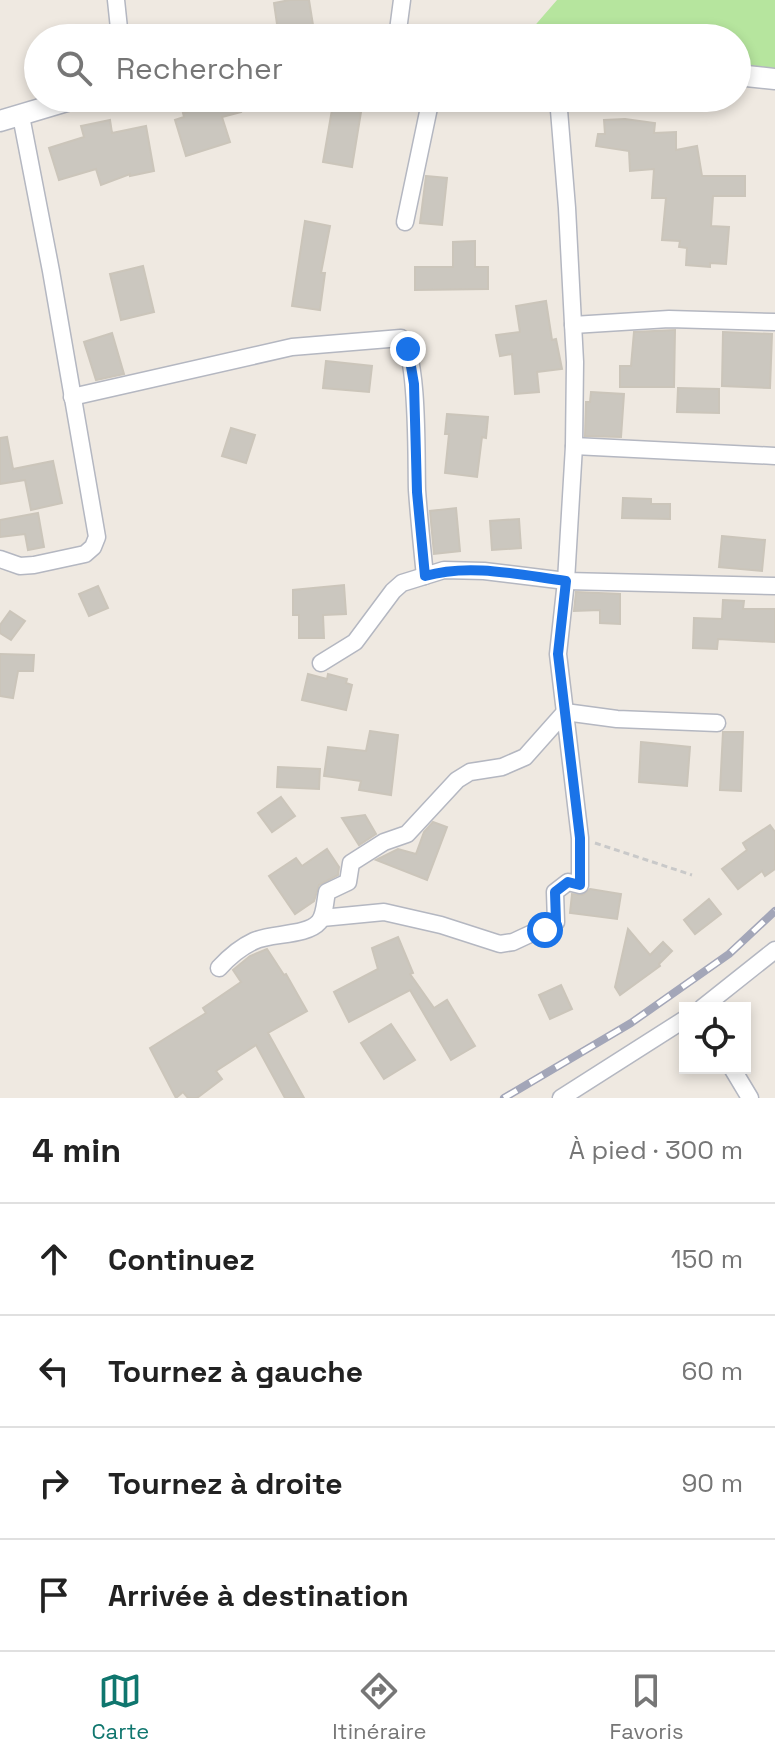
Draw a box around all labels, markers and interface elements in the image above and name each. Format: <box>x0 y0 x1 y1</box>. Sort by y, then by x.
search box <box>24 24 751 112</box>
icon: search <box>52 46 96 90</box>
text: Rechercher <box>116 49 283 88</box>
route end <box>390 331 426 367</box>
route start <box>527 912 563 948</box>
map controls <box>679 1002 751 1074</box>
button: locate <box>679 1002 751 1074</box>
text: 4 min <box>32 1129 121 1172</box>
text: À pied · 300 m <box>569 1133 743 1167</box>
icon: ahead <box>32 1237 76 1281</box>
text: Continuez <box>108 1240 255 1279</box>
text: 150 m <box>671 1242 743 1276</box>
icon: left <box>32 1349 76 1393</box>
text: Tournez à gauche <box>108 1352 363 1391</box>
text: 60 m <box>681 1354 743 1388</box>
icon: right <box>32 1461 76 1505</box>
text: Tournez à droite <box>108 1464 342 1503</box>
text: 90 m <box>681 1466 743 1500</box>
icon: arrive <box>32 1573 76 1617</box>
text: Arrivée à destination <box>108 1576 409 1615</box>
tab: Carte <box>91 1669 149 1745</box>
tab: Itinéraire <box>332 1669 427 1745</box>
tab: Favoris <box>609 1669 684 1745</box>

